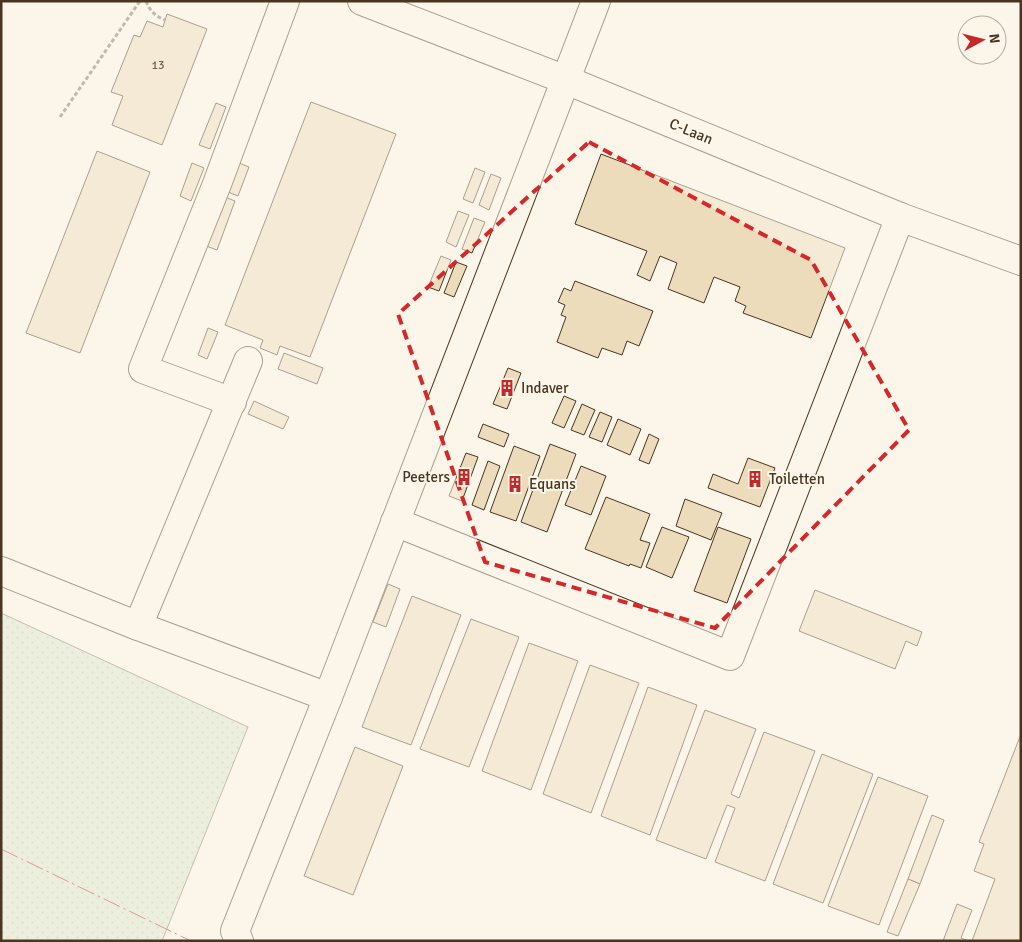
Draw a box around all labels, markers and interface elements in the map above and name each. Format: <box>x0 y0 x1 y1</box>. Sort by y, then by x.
north arrow <box>957 15 1007 65</box>
text: N <box>985 33 1003 44</box>
house number: 13 <box>152 58 164 73</box>
street label: C-Laan <box>667 114 716 148</box>
building icon: Indaver <box>497 378 517 398</box>
place label: Indaver <box>521 379 569 397</box>
building icon: Peeters <box>454 467 474 487</box>
place label: Peeters <box>402 468 450 486</box>
building icon: Toiletten <box>745 469 765 489</box>
place label: Toiletten <box>769 470 825 488</box>
building icon: Equans <box>505 474 525 494</box>
place label: Equans <box>529 475 576 493</box>

